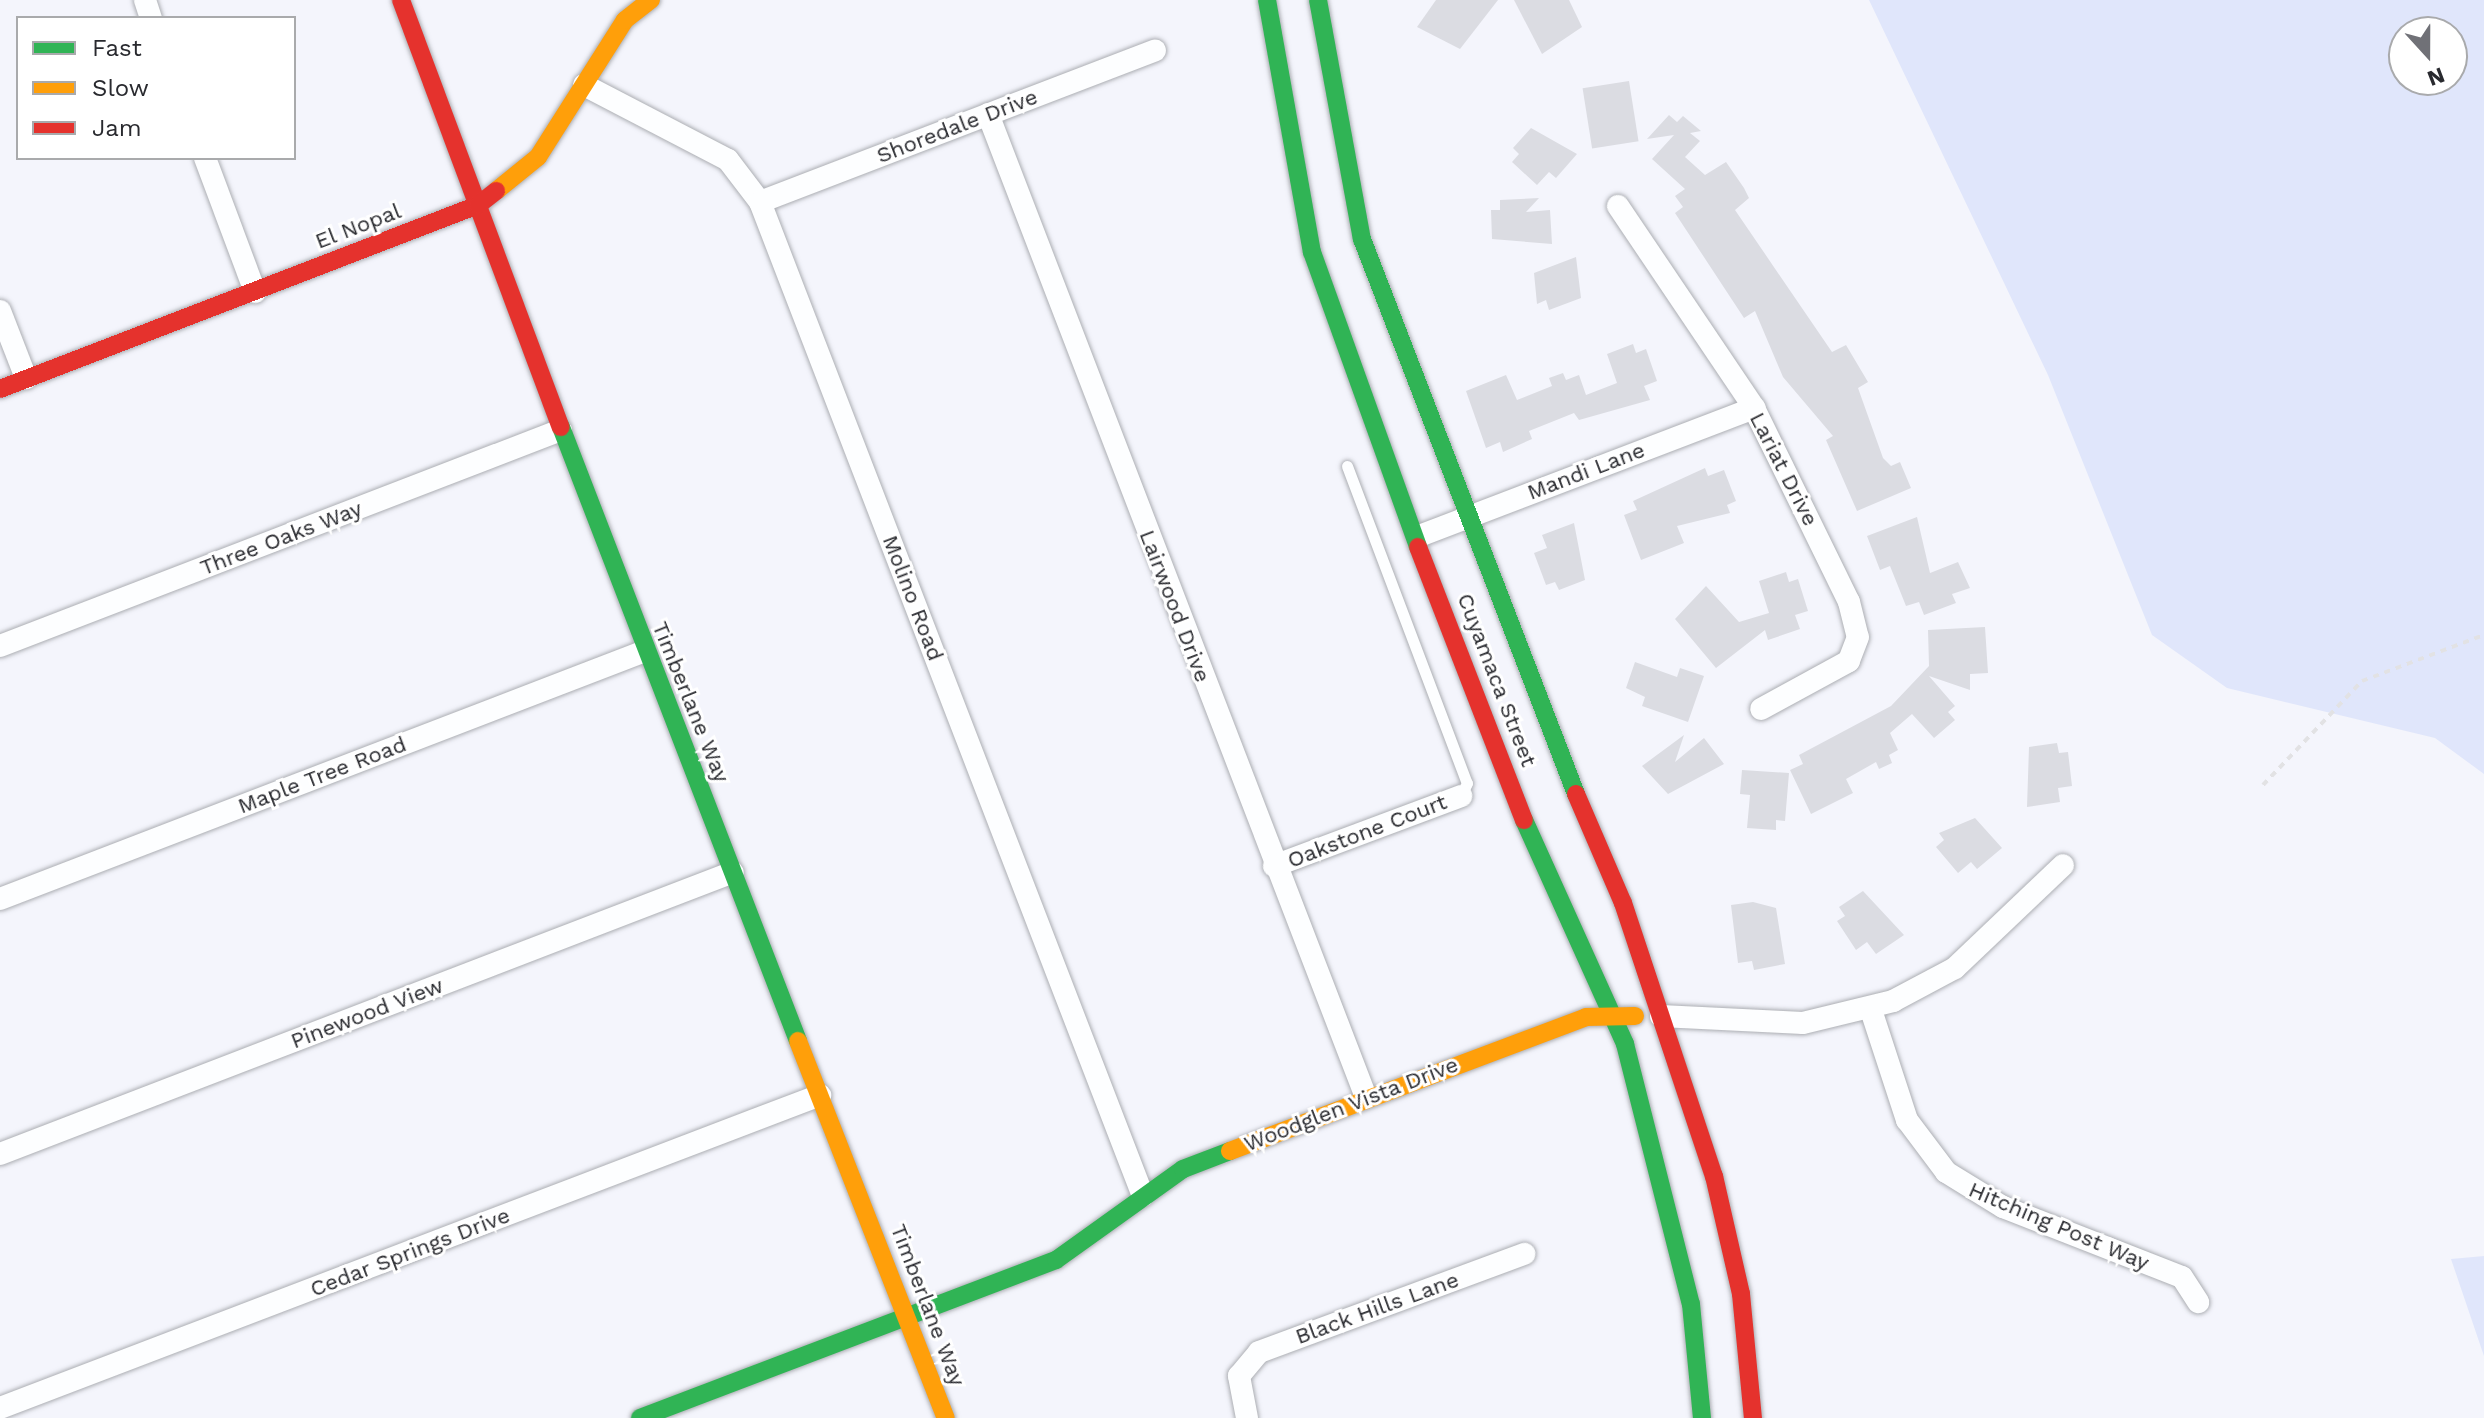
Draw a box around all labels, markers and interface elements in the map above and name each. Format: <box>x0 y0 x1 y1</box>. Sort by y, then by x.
legend <box>16 16 296 160</box>
north arrow <box>2388 16 2468 96</box>
text: Fast <box>92 34 142 62</box>
text: N <box>2424 62 2448 92</box>
text: Slow <box>92 74 149 102</box>
street label: Shoredale Drive <box>873 83 1041 169</box>
text: Jam <box>92 114 142 142</box>
street label: El Nopal <box>311 197 405 255</box>
street label: Lariat Drive <box>1744 408 1824 530</box>
street label: Mandi Lane <box>1523 436 1649 506</box>
street label: Three Oaks Way <box>196 495 366 581</box>
street label: Lairwood Drive <box>1134 526 1216 686</box>
street label: Molino Road <box>877 531 949 665</box>
street label: Cuyamaca Street <box>1452 589 1542 771</box>
street label: Timberlane Way <box>647 617 735 787</box>
street label: Maple Tree Road <box>234 731 410 819</box>
street label: Oakstone Court <box>1284 789 1450 873</box>
street label: Pinewood View <box>287 972 447 1054</box>
street label: Woodglen Vista Drive <box>1240 1051 1462 1157</box>
street label: Hitching Post Way <box>1965 1176 2153 1276</box>
street label: Cedar Springs Drive <box>306 1202 514 1302</box>
street label: Timberlane Way <box>885 1220 971 1390</box>
street label: Black Hills Lane <box>1292 1266 1462 1350</box>

